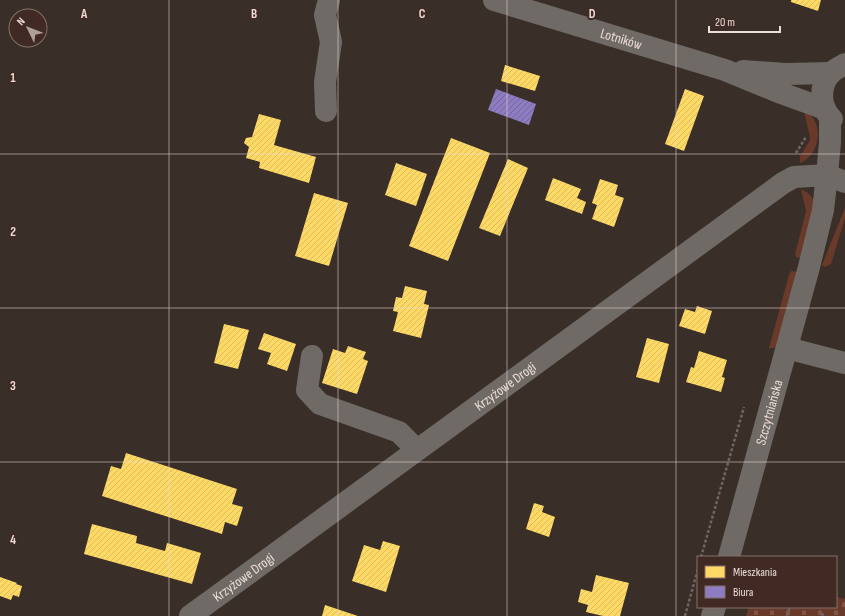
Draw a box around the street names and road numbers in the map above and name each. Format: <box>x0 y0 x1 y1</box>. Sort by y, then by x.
street label: Lotników <box>598 24 644 53</box>
street label: Krzyżowe Drogi <box>471 358 539 414</box>
street label: Szczytniańska <box>752 378 786 447</box>
street label: Krzyżowe Drogi <box>209 549 277 605</box>

